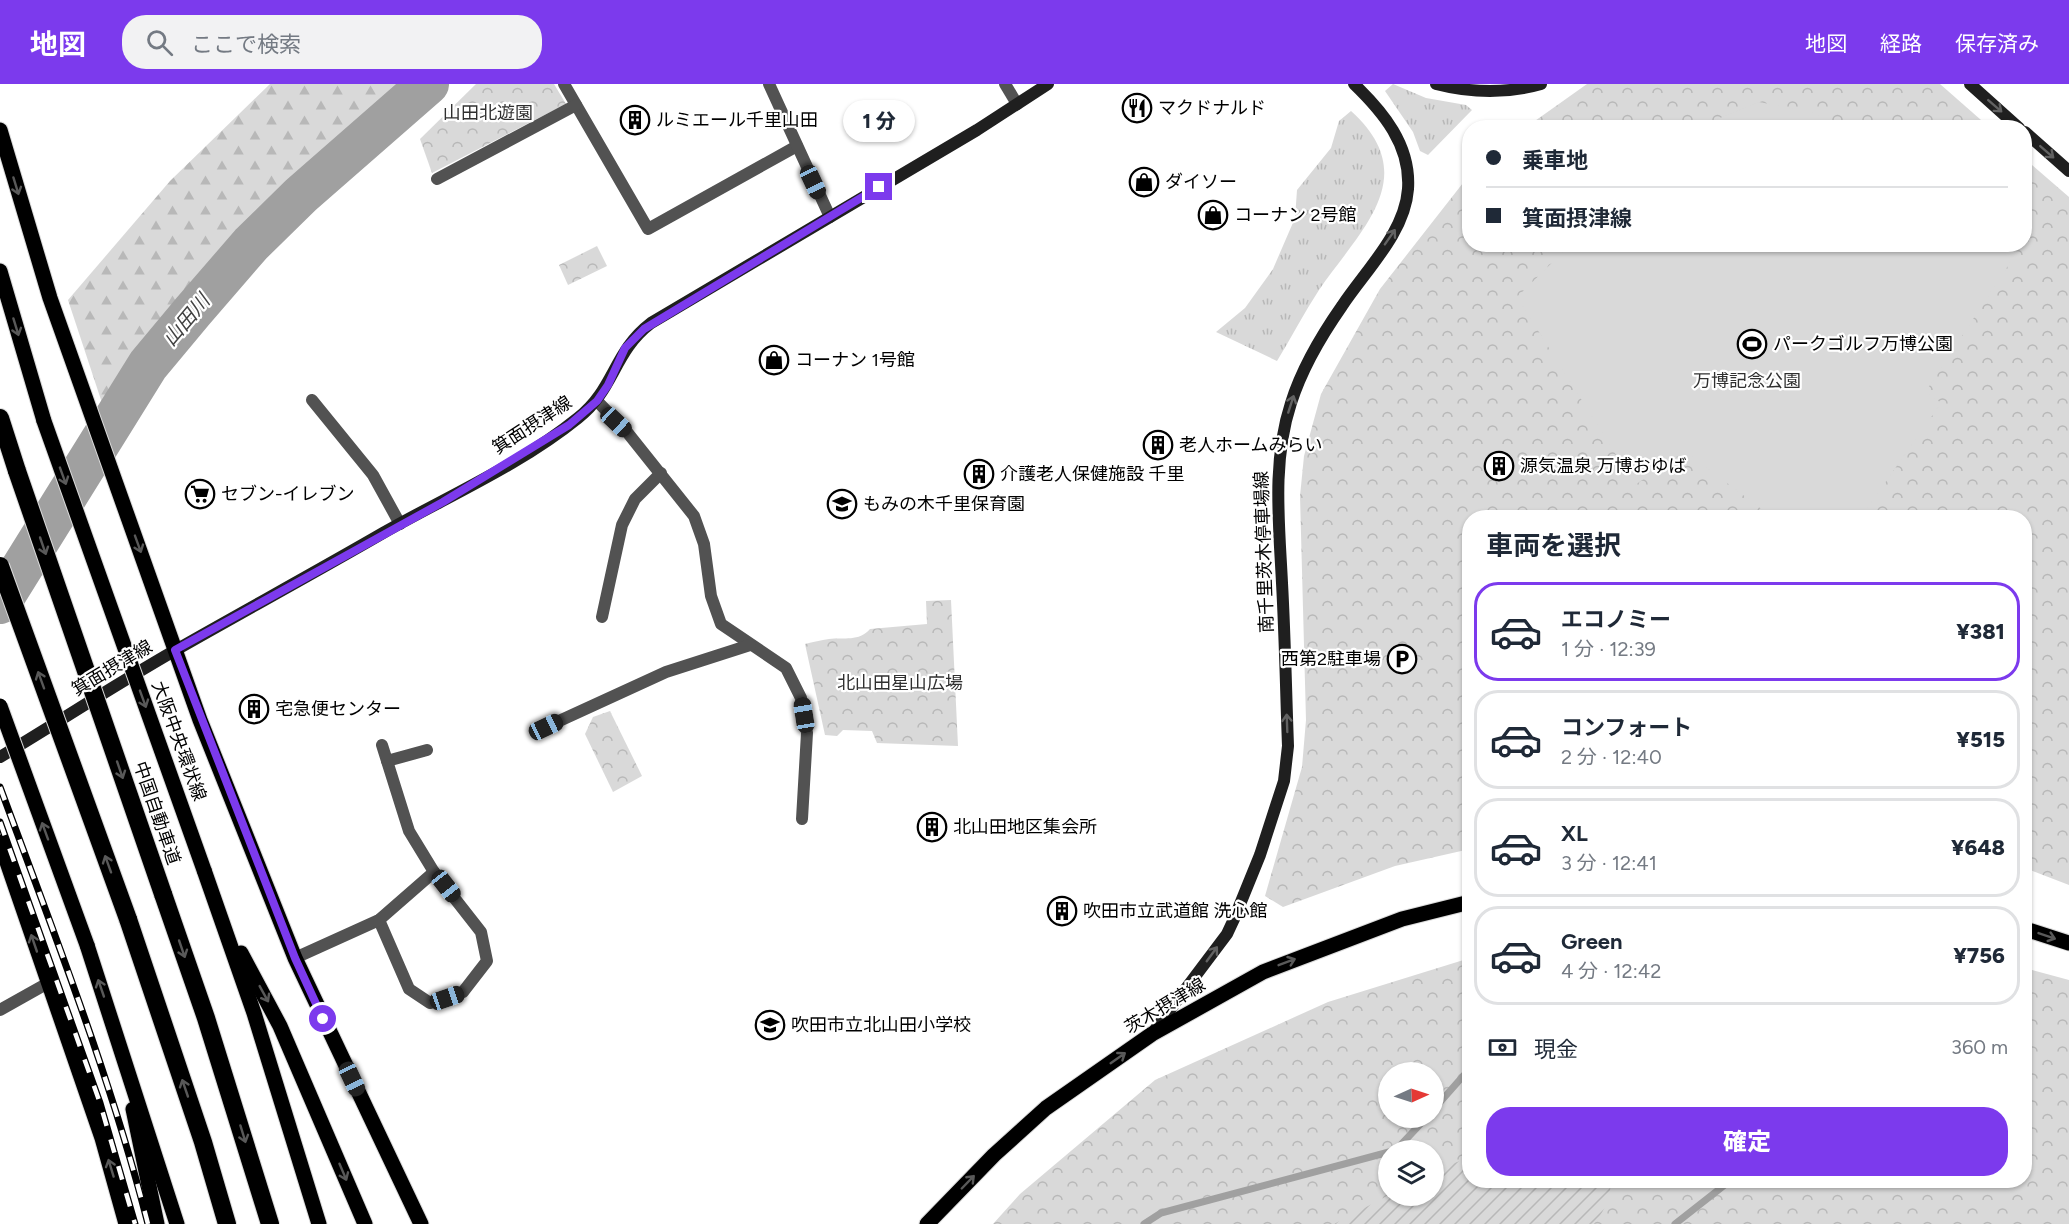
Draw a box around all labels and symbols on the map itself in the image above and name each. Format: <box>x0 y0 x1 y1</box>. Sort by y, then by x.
restaurant icon: マクドナルド <box>1121 92 1153 124</box>
place label: マクドナルド <box>1158 97 1266 119</box>
one-way arrow <box>1987 99 2002 113</box>
callout: 1 分 <box>843 100 915 142</box>
park label: 山田北遊園 <box>443 102 533 124</box>
building icon: ルミエール千里山田 <box>619 104 651 136</box>
place label: ルミエール千里山田 <box>656 109 818 131</box>
one-way arrow <box>2039 145 2054 159</box>
car <box>797 162 829 202</box>
shop icon: ダイソー <box>1128 166 1160 198</box>
place label: ダイソー <box>1165 171 1237 193</box>
route end <box>865 173 892 200</box>
one-way arrow <box>11 176 22 195</box>
shop icon: コーナン 2号館 <box>1197 199 1229 231</box>
place label: コーナン 2号館 <box>1234 204 1357 226</box>
one-way arrow <box>1384 229 1396 245</box>
water label: 山田川 <box>158 288 216 351</box>
one-way arrow <box>11 317 22 336</box>
sports icon: パークゴルフ万博公園 <box>1736 328 1768 360</box>
place label: パークゴルフ万博公園 <box>1773 333 1953 355</box>
shop icon: コーナン 1号館 <box>758 344 790 376</box>
place label: コーナン 1号館 <box>795 349 915 371</box>
park label: 万博記念公園 <box>1693 370 1801 392</box>
street label: 箕面摂津線 <box>488 391 576 459</box>
one-way arrow <box>1287 395 1298 414</box>
car <box>597 403 635 441</box>
building icon: 老人ホームみらい <box>1142 429 1174 461</box>
place label: 老人ホームみらい <box>1179 434 1322 456</box>
building icon: 源気温泉 万博おゆば <box>1483 450 1515 482</box>
place label: 源気温泉 万博おゆば <box>1520 455 1686 477</box>
building icon: 介護老人保健施設 千里 <box>963 458 995 490</box>
place label: 介護老人保健施設 千里 <box>1000 463 1184 485</box>
one-way arrow <box>59 466 70 485</box>
street label: 南千里茨木停車場線 <box>1250 471 1278 633</box>
supermarket icon: セブン-イレブン <box>184 478 216 510</box>
place label: セブン-イレブン <box>221 483 355 505</box>
school or university icon: もみの木千里保育園 <box>826 488 858 520</box>
place label: もみの木千里保育園 <box>863 493 1025 515</box>
one-way arrow <box>133 534 144 553</box>
one-way arrow <box>38 536 49 555</box>
street label: 箕面摂津線 <box>68 635 156 701</box>
parking icon: 西第2駐車場 <box>1386 643 1418 675</box>
place label: 西第2駐車場 <box>1281 648 1381 670</box>
one-way arrow <box>35 671 46 690</box>
park label: 北山田星山広場 <box>837 672 963 694</box>
street label: 大阪中央環状線 <box>147 678 211 804</box>
one-way arrow <box>139 689 150 708</box>
building icon: 宅急便センター <box>238 693 270 725</box>
car <box>792 696 816 734</box>
place label: 宅急便センター <box>275 698 401 720</box>
car <box>526 711 566 743</box>
one-way arrow <box>1282 714 1293 734</box>
street label: 中国自動車道 <box>129 758 185 868</box>
one-way arrow <box>116 760 127 779</box>
building icon: 北山田地区集会所 <box>916 811 948 843</box>
place label: 北山田地区集会所 <box>953 816 1097 838</box>
one-way arrow <box>39 822 50 841</box>
one-way arrow <box>101 855 112 873</box>
car <box>428 866 464 906</box>
building icon: 吹田市立武道館 洗心館 <box>1046 895 1078 927</box>
place label: 吹田市立武道館 洗心館 <box>1083 900 1267 922</box>
one-way arrow <box>2037 931 2056 942</box>
one-way arrow <box>28 935 39 953</box>
one-way arrow <box>178 939 189 958</box>
one-way arrow <box>1206 946 1218 962</box>
one-way arrow <box>1277 956 1296 967</box>
street label: 茨木摂津線 <box>1121 973 1209 1039</box>
one-way arrow <box>95 979 106 997</box>
one-way arrow <box>259 984 270 1002</box>
car <box>427 984 467 1012</box>
route start <box>309 1005 336 1032</box>
school or university icon: 吹田市立北山田小学校 <box>754 1009 786 1041</box>
place label: 吹田市立北山田小学校 <box>791 1014 971 1036</box>
one-way arrow <box>1109 1052 1125 1064</box>
car <box>336 1059 368 1099</box>
north arrow <box>1378 1062 1444 1128</box>
one-way arrow <box>178 1079 189 1098</box>
one-way arrow <box>238 1124 249 1143</box>
one-way arrow <box>105 1159 116 1178</box>
one-way arrow <box>338 1162 349 1181</box>
one-way arrow <box>960 1174 975 1189</box>

